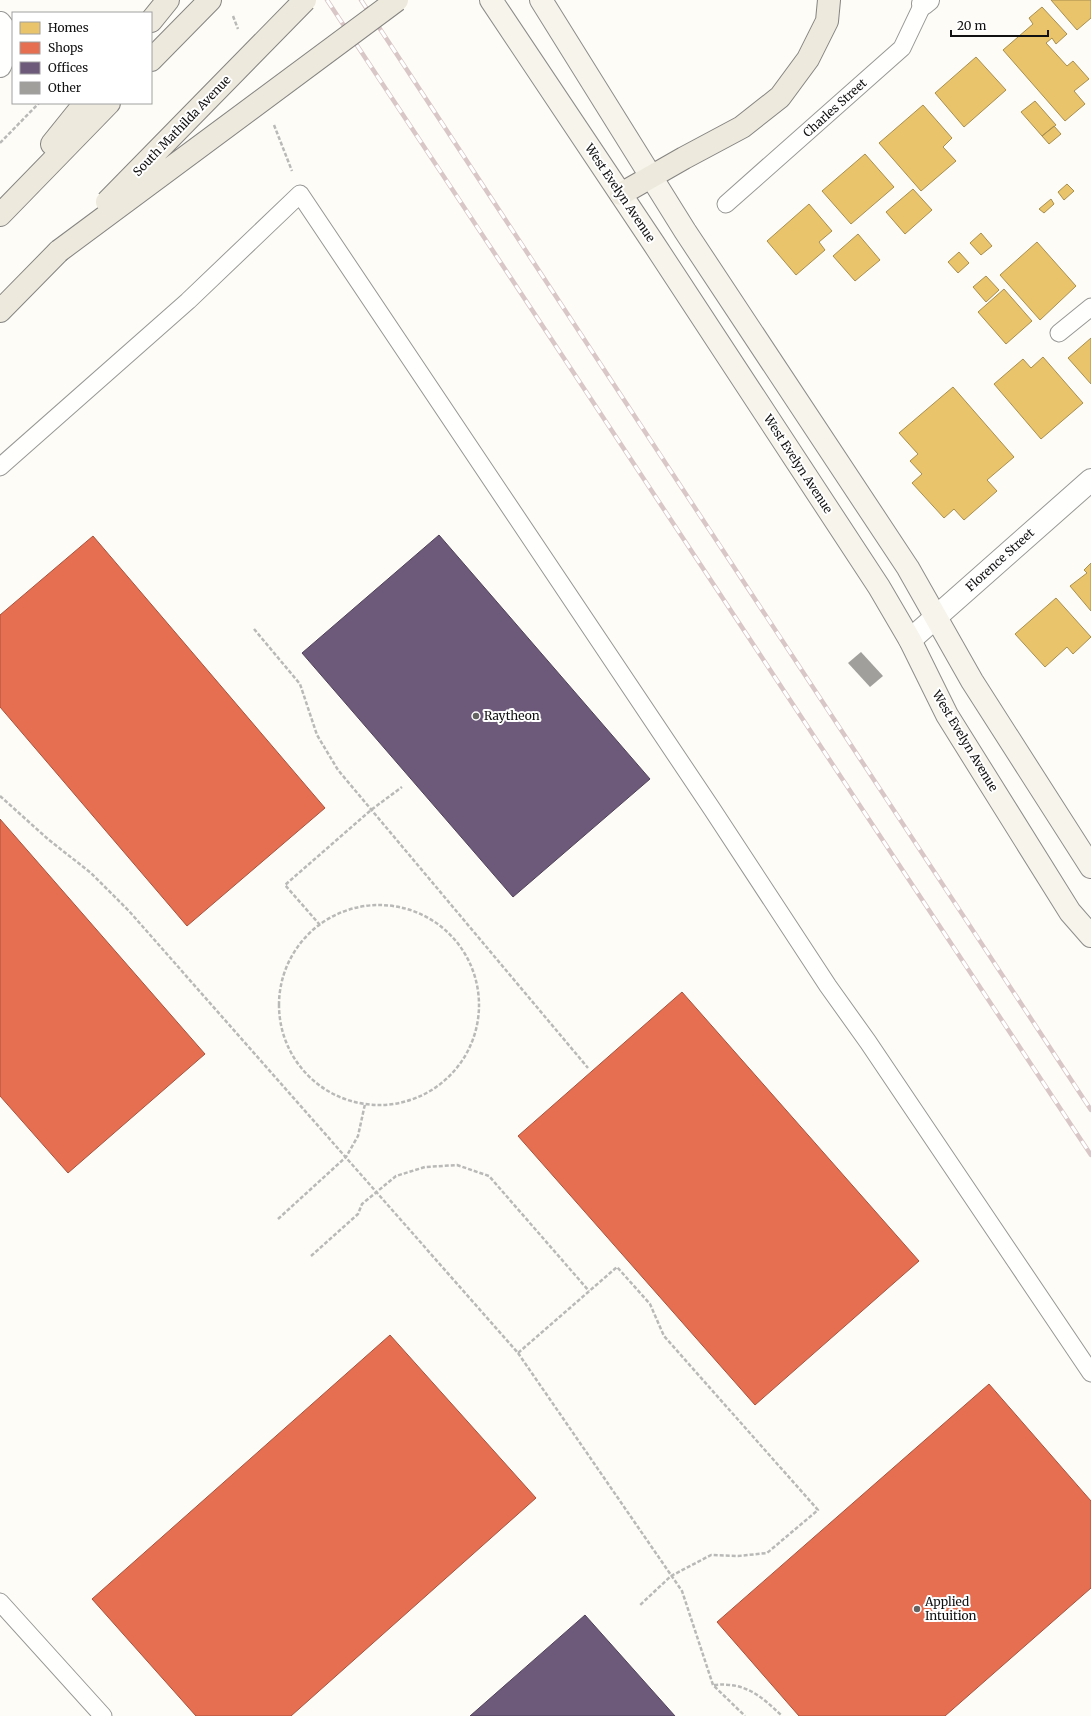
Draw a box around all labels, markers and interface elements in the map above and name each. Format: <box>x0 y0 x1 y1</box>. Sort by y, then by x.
legend <box>12 12 152 104</box>
scale bar <box>951 12 1048 38</box>
text: 20 m <box>957 18 986 33</box>
text: Homes <box>48 20 89 35</box>
text: Shops <box>48 40 83 55</box>
text: Offices <box>48 60 88 75</box>
street label: South Mathilda Avenue <box>130 72 234 179</box>
street label: Charles Street <box>800 75 870 140</box>
text: Other <box>48 80 82 95</box>
street label: West Evelyn Avenue <box>582 140 659 245</box>
street label: West Evelyn Avenue <box>760 411 836 516</box>
street label: Florence Street <box>962 525 1037 594</box>
street label: West Evelyn Avenue <box>929 687 1001 794</box>
place label: Raytheon <box>484 708 540 723</box>
marker: Raytheon <box>471 711 481 721</box>
place label: Applied Intuition <box>924 1594 977 1623</box>
marker: Applied Intuition <box>912 1604 922 1614</box>

